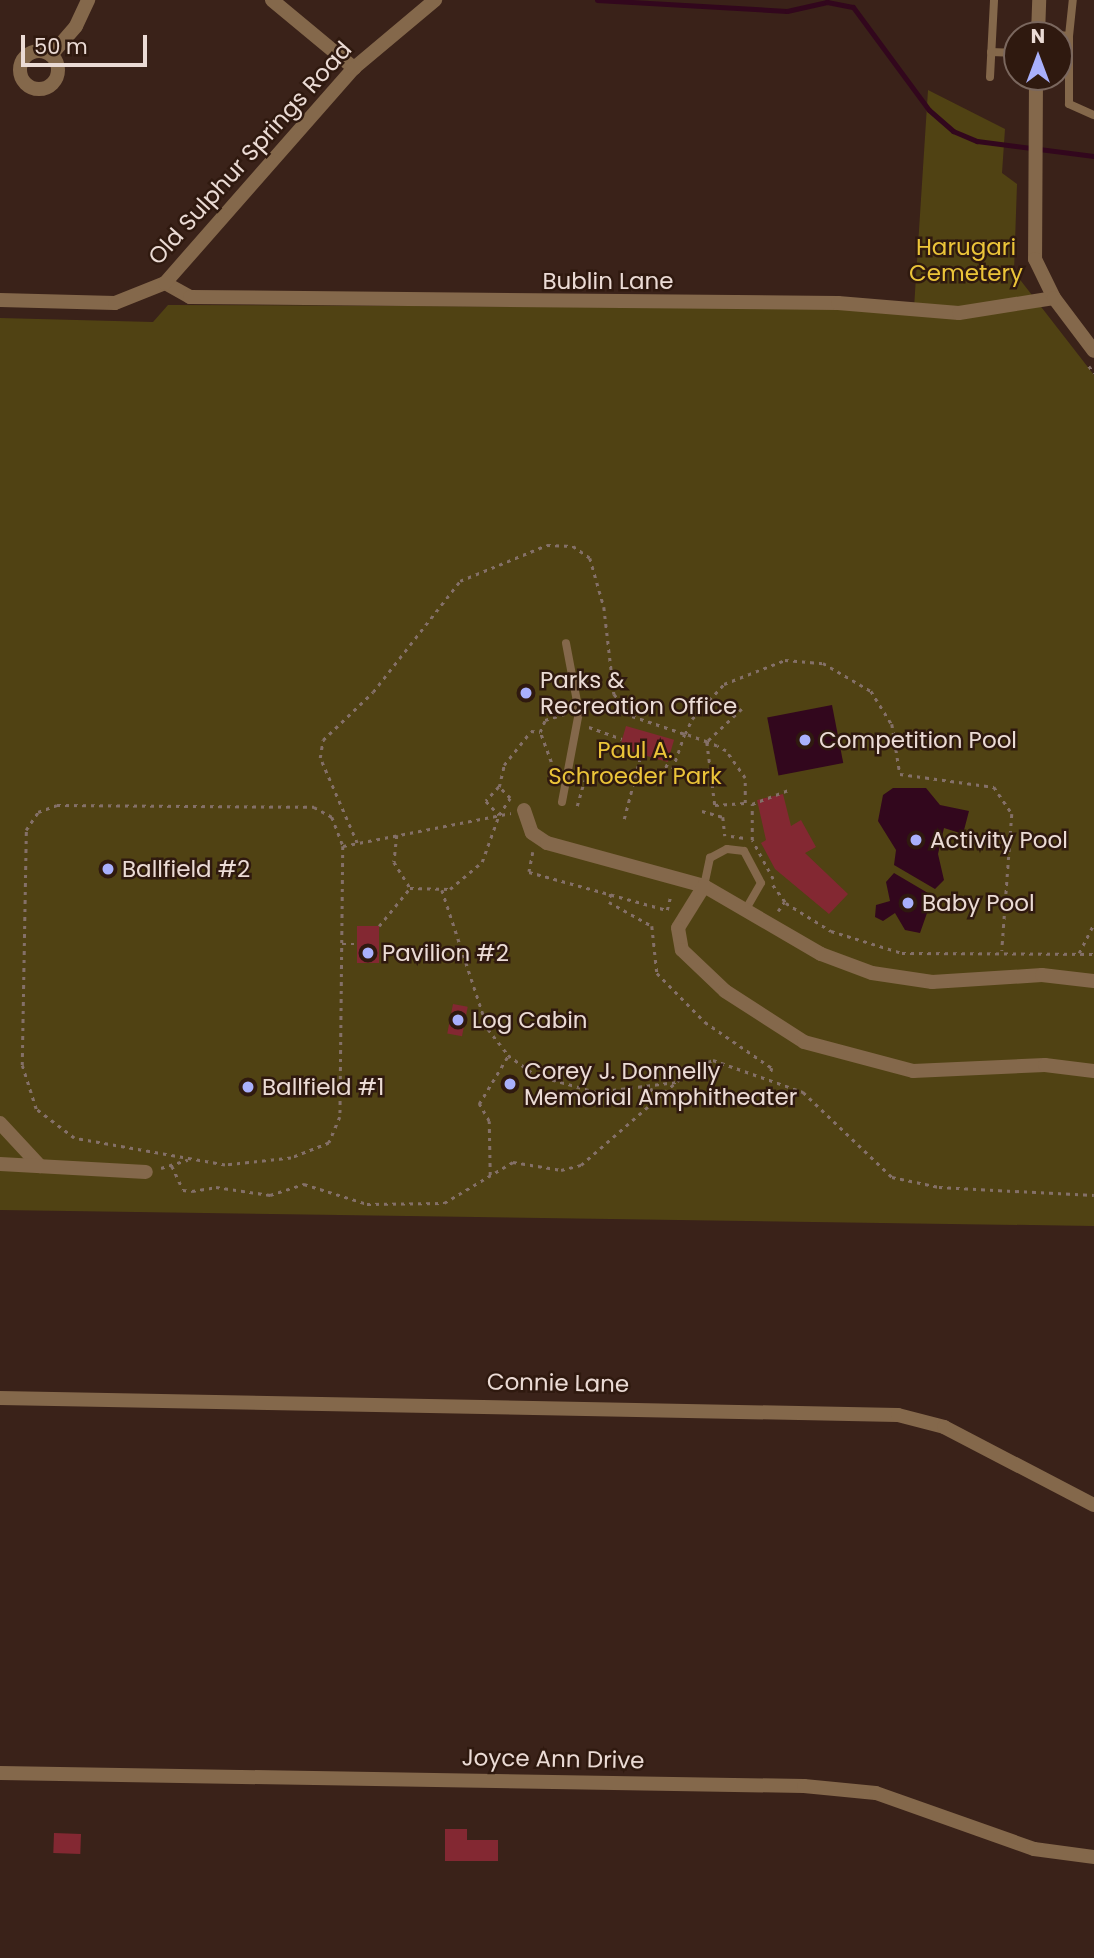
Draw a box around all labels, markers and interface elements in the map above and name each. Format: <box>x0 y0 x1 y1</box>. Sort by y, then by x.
scale bar <box>24 21 150 65</box>
north arrow <box>1003 21 1073 91</box>
text: N <box>1031 23 1045 50</box>
text: 50 m <box>34 32 88 61</box>
street label: Old Sulphur Springs Road <box>143 36 357 270</box>
park label: Harugari Cemetery <box>909 233 1023 287</box>
street label: Bublin Lane <box>542 267 674 295</box>
place label: Parks & Recreation Office <box>540 666 737 720</box>
marker: Parks & Recreation Office <box>518 685 534 701</box>
place label: Competition Pool <box>819 726 1017 754</box>
marker: Competition Pool <box>797 732 813 748</box>
park label: Paul A. Schroeder Park <box>548 736 722 790</box>
place label: Activity Pool <box>930 826 1068 854</box>
marker: Activity Pool <box>908 832 924 848</box>
place label: Ballfield #2 <box>122 855 250 883</box>
marker: Ballfield #2 <box>100 861 116 877</box>
place label: Baby Pool <box>922 889 1035 917</box>
marker: Baby Pool <box>900 895 916 911</box>
place label: Pavilion #2 <box>382 939 509 967</box>
marker: Pavilion #2 <box>360 945 376 961</box>
place label: Log Cabin <box>472 1006 588 1034</box>
marker: Log Cabin <box>450 1012 466 1028</box>
place label: Corey J. Donnelly Memorial Amphitheater <box>524 1057 797 1111</box>
place label: Ballfield #1 <box>262 1073 384 1101</box>
marker: Corey J. Donnelly Memorial Amphitheater <box>502 1076 518 1092</box>
marker: Ballfield #1 <box>240 1079 256 1095</box>
street label: Connie Lane <box>487 1368 629 1398</box>
street label: Joyce Ann Drive <box>461 1744 645 1774</box>

